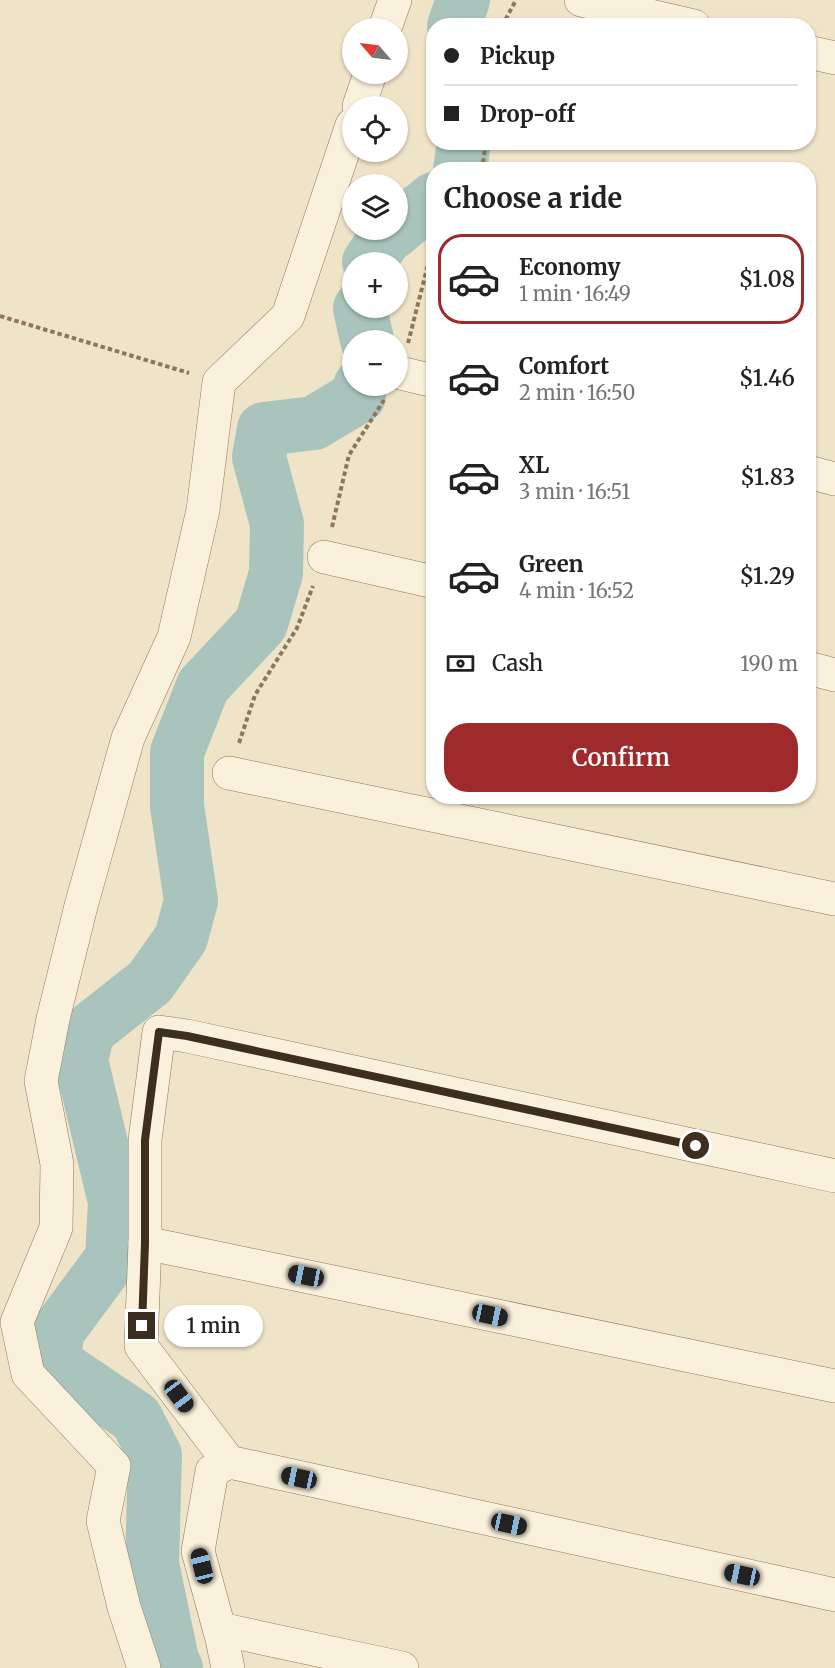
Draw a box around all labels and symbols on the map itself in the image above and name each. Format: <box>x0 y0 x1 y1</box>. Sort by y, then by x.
north arrow <box>342 18 408 84</box>
route start <box>682 1132 709 1159</box>
car <box>287 1264 325 1288</box>
car <box>471 1302 509 1328</box>
callout: 1 min <box>163 1305 262 1347</box>
route end <box>128 1312 155 1339</box>
car <box>161 1376 197 1416</box>
car <box>280 1465 318 1491</box>
car <box>490 1511 528 1537</box>
car <box>189 1546 215 1586</box>
car <box>723 1562 761 1588</box>

